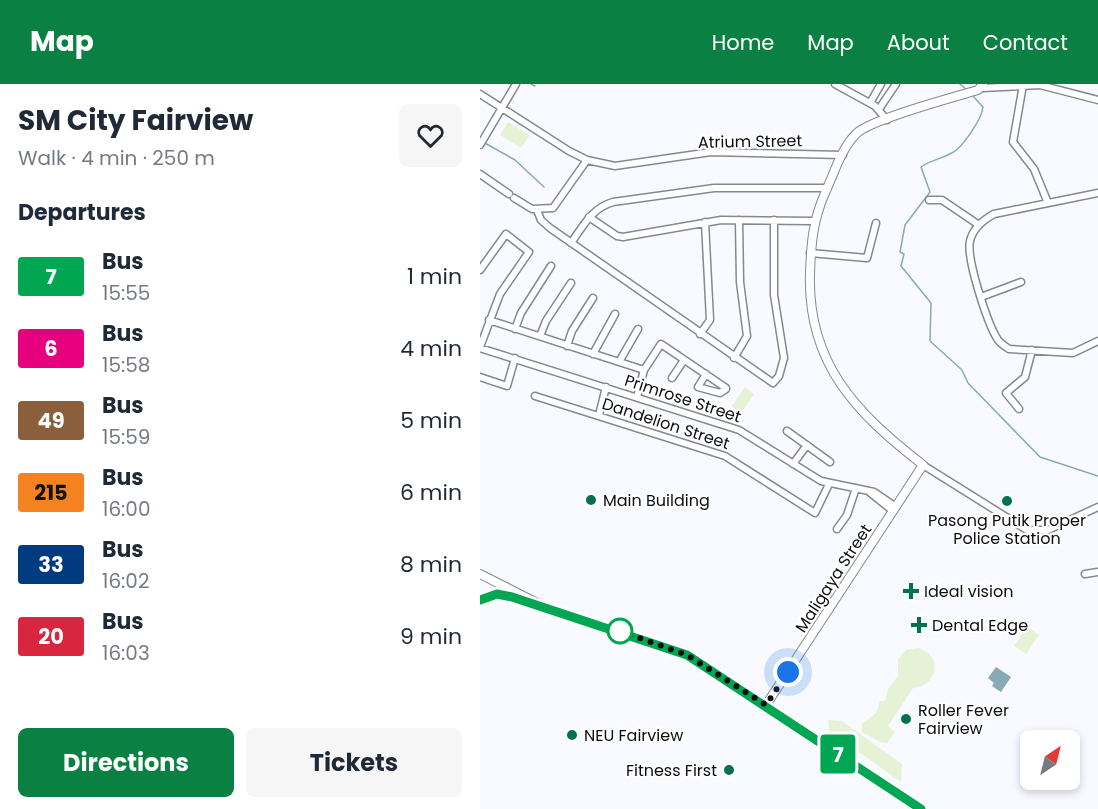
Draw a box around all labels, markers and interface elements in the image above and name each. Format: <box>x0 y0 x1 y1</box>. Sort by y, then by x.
text: Map <box>30 22 94 61</box>
text: Home <box>712 28 774 57</box>
text: Map <box>807 28 854 57</box>
text: About <box>887 28 950 57</box>
text: Contact <box>983 28 1068 57</box>
text: SM City Fairview <box>18 101 253 140</box>
button: heart <box>399 104 462 167</box>
street label: Atrium Street <box>698 129 803 154</box>
text: Walk · 4 min · 250 m <box>18 144 215 172</box>
text: Departures <box>18 197 146 228</box>
text: Bus <box>102 246 144 277</box>
text: 1 min <box>407 261 462 292</box>
text: 7 <box>45 262 57 291</box>
text: 15:55 <box>102 279 150 307</box>
text: Bus <box>102 318 144 349</box>
text: 4 min <box>400 333 462 364</box>
text: 6 <box>44 334 58 363</box>
text: 15:58 <box>102 351 150 379</box>
street label: Primrose Street <box>622 369 744 428</box>
text: Bus <box>102 390 144 421</box>
street label: Dandelion Street <box>599 392 733 455</box>
text: 5 min <box>400 405 462 436</box>
text: 49 <box>37 406 65 435</box>
text: 15:59 <box>102 423 150 451</box>
text: Bus <box>102 462 144 493</box>
text: 6 min <box>400 477 462 508</box>
text: 215 <box>34 478 68 507</box>
place label: Main Building <box>603 489 710 512</box>
marker: Main Building <box>584 493 598 507</box>
marker: Pasong Putik Proper Police Station <box>1000 494 1014 508</box>
text: 16:00 <box>102 495 150 523</box>
place label: Pasong Putik Proper Police Station <box>928 509 1086 550</box>
street label: Maligaya Street <box>790 519 877 637</box>
text: Bus <box>102 534 144 565</box>
text: 8 min <box>400 549 462 580</box>
text: 33 <box>38 550 64 579</box>
text: 16:02 <box>102 567 149 595</box>
place label: Ideal vision <box>924 580 1013 603</box>
marker: Ideal vision <box>902 582 920 600</box>
text: Bus <box>102 606 144 637</box>
place label: Dental Edge <box>932 614 1028 637</box>
marker: Dental Edge <box>910 616 928 634</box>
unlabelled marker <box>607 618 633 644</box>
text: 9 min <box>400 621 462 652</box>
text: 20 <box>38 622 64 651</box>
text: 16:03 <box>102 639 150 667</box>
your location <box>773 657 803 687</box>
place label: Roller Fever Fairview <box>918 699 1009 740</box>
marker: Roller Fever Fairview <box>899 712 913 726</box>
place label: NEU Fairview <box>584 724 683 747</box>
button: Directions <box>18 728 234 797</box>
button: Tickets <box>246 728 462 797</box>
marker: NEU Fairview <box>565 728 579 742</box>
north arrow <box>1020 730 1080 790</box>
map controls <box>1020 730 1080 790</box>
line badge: 7 <box>818 734 858 774</box>
text: 7 <box>832 740 844 769</box>
place label: Fitness First <box>626 759 717 782</box>
marker: Fitness First <box>722 763 736 777</box>

